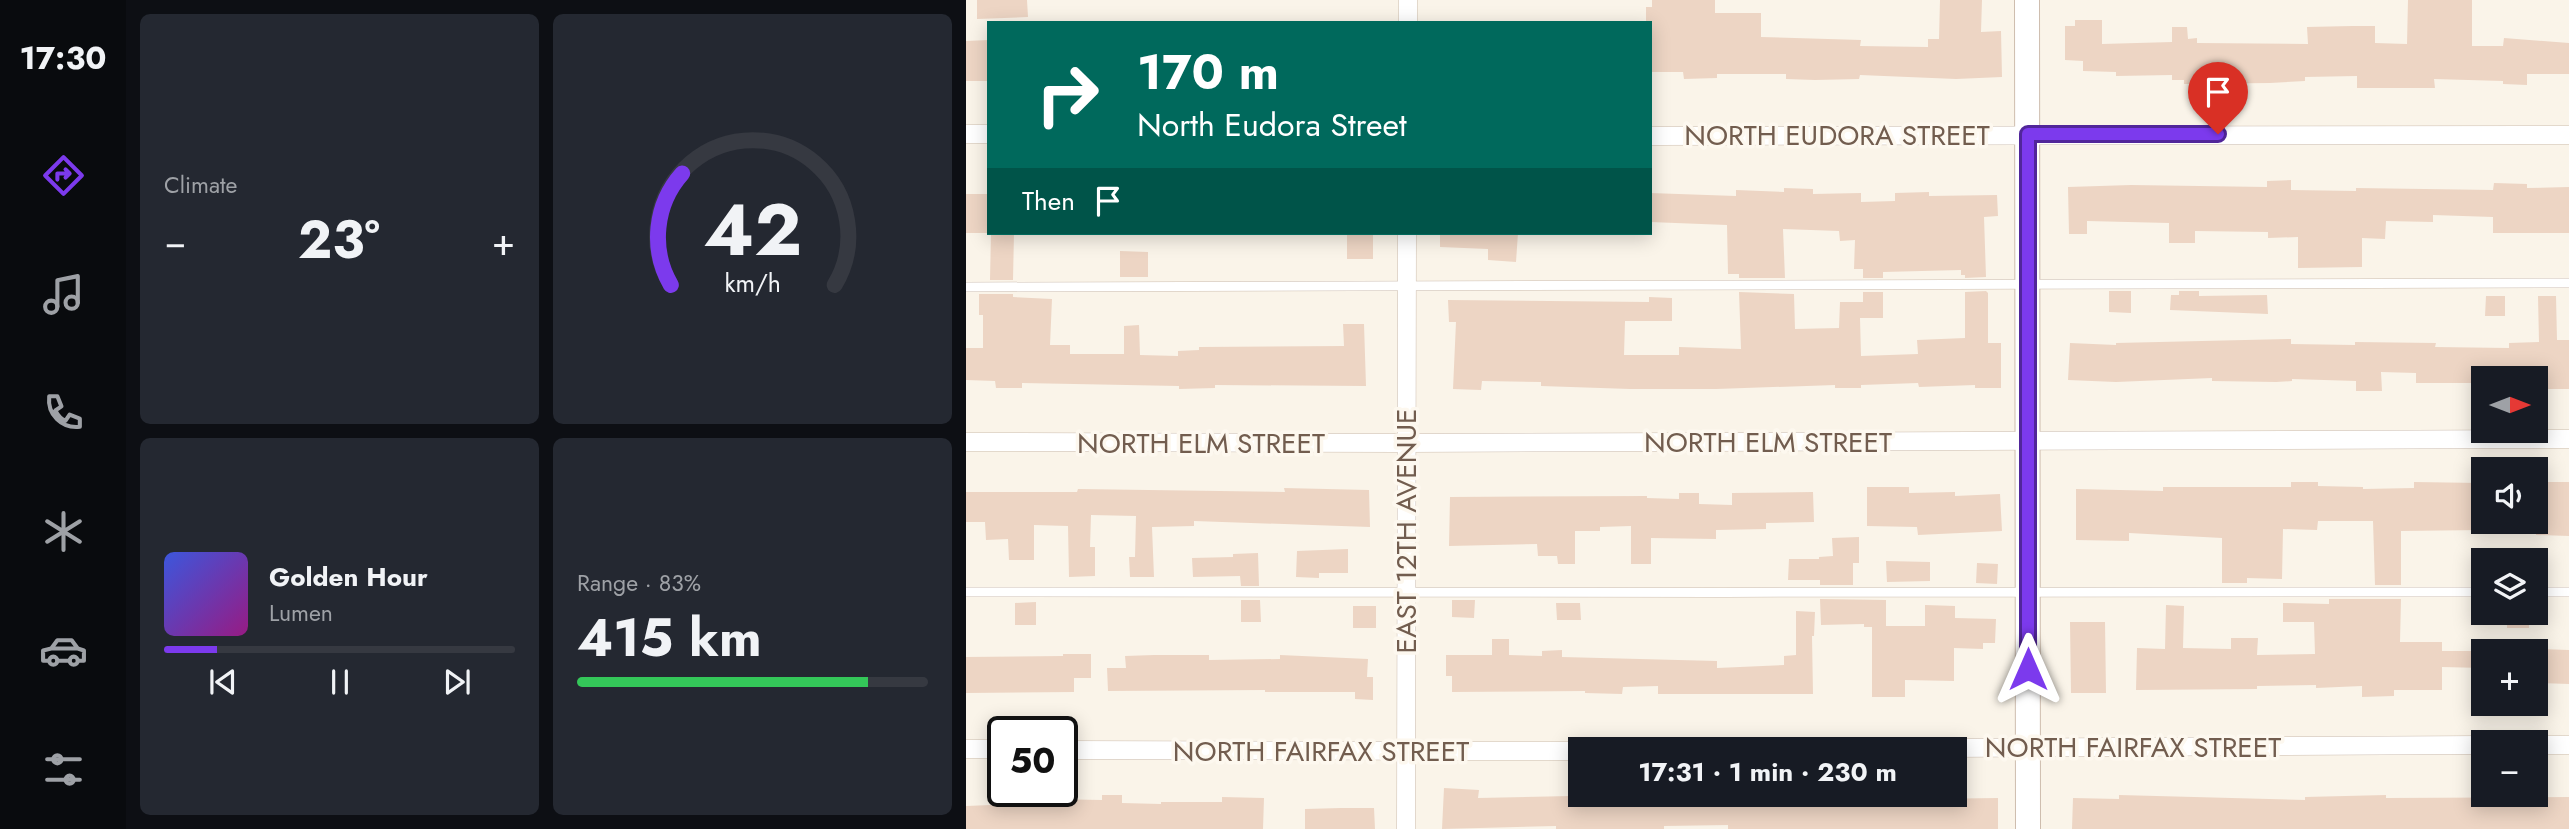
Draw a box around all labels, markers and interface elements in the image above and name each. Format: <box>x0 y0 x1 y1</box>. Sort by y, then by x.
text: 17:30 <box>20 35 106 81</box>
text: 170 m <box>1137 37 1279 107</box>
icon: right <box>1022 49 1113 140</box>
pin <box>2188 62 2248 134</box>
icon: arrive <box>2199 73 2237 111</box>
text: North Eudora Street <box>1137 102 1407 148</box>
street label: NORTH EUDORA STREET <box>1684 115 1990 156</box>
icon: directions <box>39 151 88 200</box>
text: Climate <box>164 168 237 202</box>
text: 42 <box>703 177 802 282</box>
text: Then <box>1022 182 1075 220</box>
icon: arrive <box>1089 182 1127 220</box>
text: 23° <box>298 202 380 278</box>
text: − <box>164 214 186 269</box>
text: + <box>492 214 515 269</box>
text: km/h <box>724 265 781 301</box>
icon: music <box>39 270 88 319</box>
north arrow <box>2471 366 2548 443</box>
map controls <box>2471 366 2548 807</box>
icon: phone <box>39 388 88 437</box>
street label: EAST 12TH AVENUE <box>1386 409 1427 653</box>
street label: NORTH ELM STREET <box>1644 422 1892 463</box>
street label: NORTH ELM STREET <box>1077 423 1325 464</box>
button: sound <box>2471 457 2548 534</box>
icon: climate <box>39 507 88 556</box>
button: layers <box>2471 548 2548 625</box>
text: Golden Hour <box>269 558 428 596</box>
text: Range · 83% <box>577 566 701 600</box>
text: Lumen <box>269 596 333 630</box>
text: 415 km <box>577 600 762 676</box>
icon: car <box>39 626 88 675</box>
position arrow <box>1991 632 2065 706</box>
button: + <box>2471 639 2548 716</box>
icon: previous <box>204 663 242 701</box>
icon: pause <box>321 663 359 701</box>
icon: next <box>438 663 476 701</box>
speed limit sign: 50 <box>987 716 1078 807</box>
street label: NORTH FAIRFAX STREET <box>1985 727 2281 768</box>
button: − <box>2471 730 2548 807</box>
street label: NORTH FAIRFAX STREET <box>1173 731 1469 772</box>
icon: filters <box>39 745 88 794</box>
text: 17:31 · 1 min · 230 m <box>1638 753 1897 791</box>

